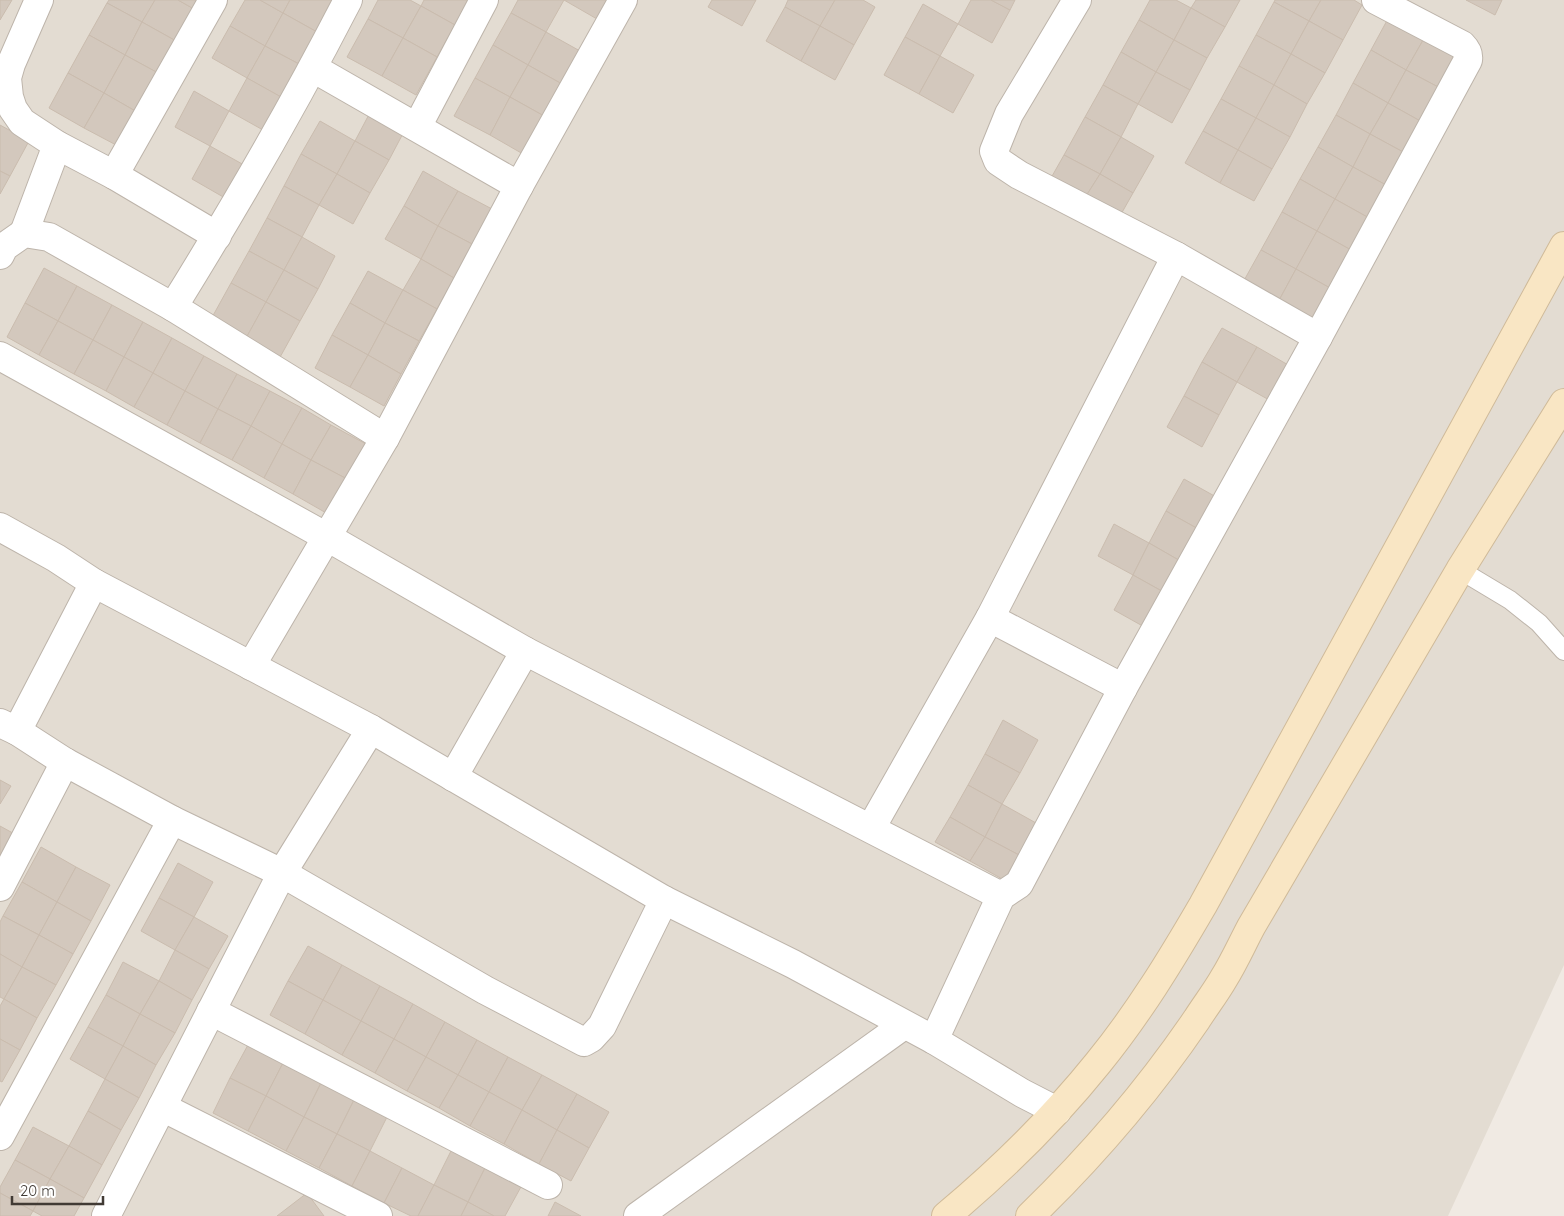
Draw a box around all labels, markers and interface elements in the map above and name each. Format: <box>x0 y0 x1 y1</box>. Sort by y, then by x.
scale bar <box>12 1174 104 1206</box>
text: 20 m <box>20 1181 55 1200</box>

